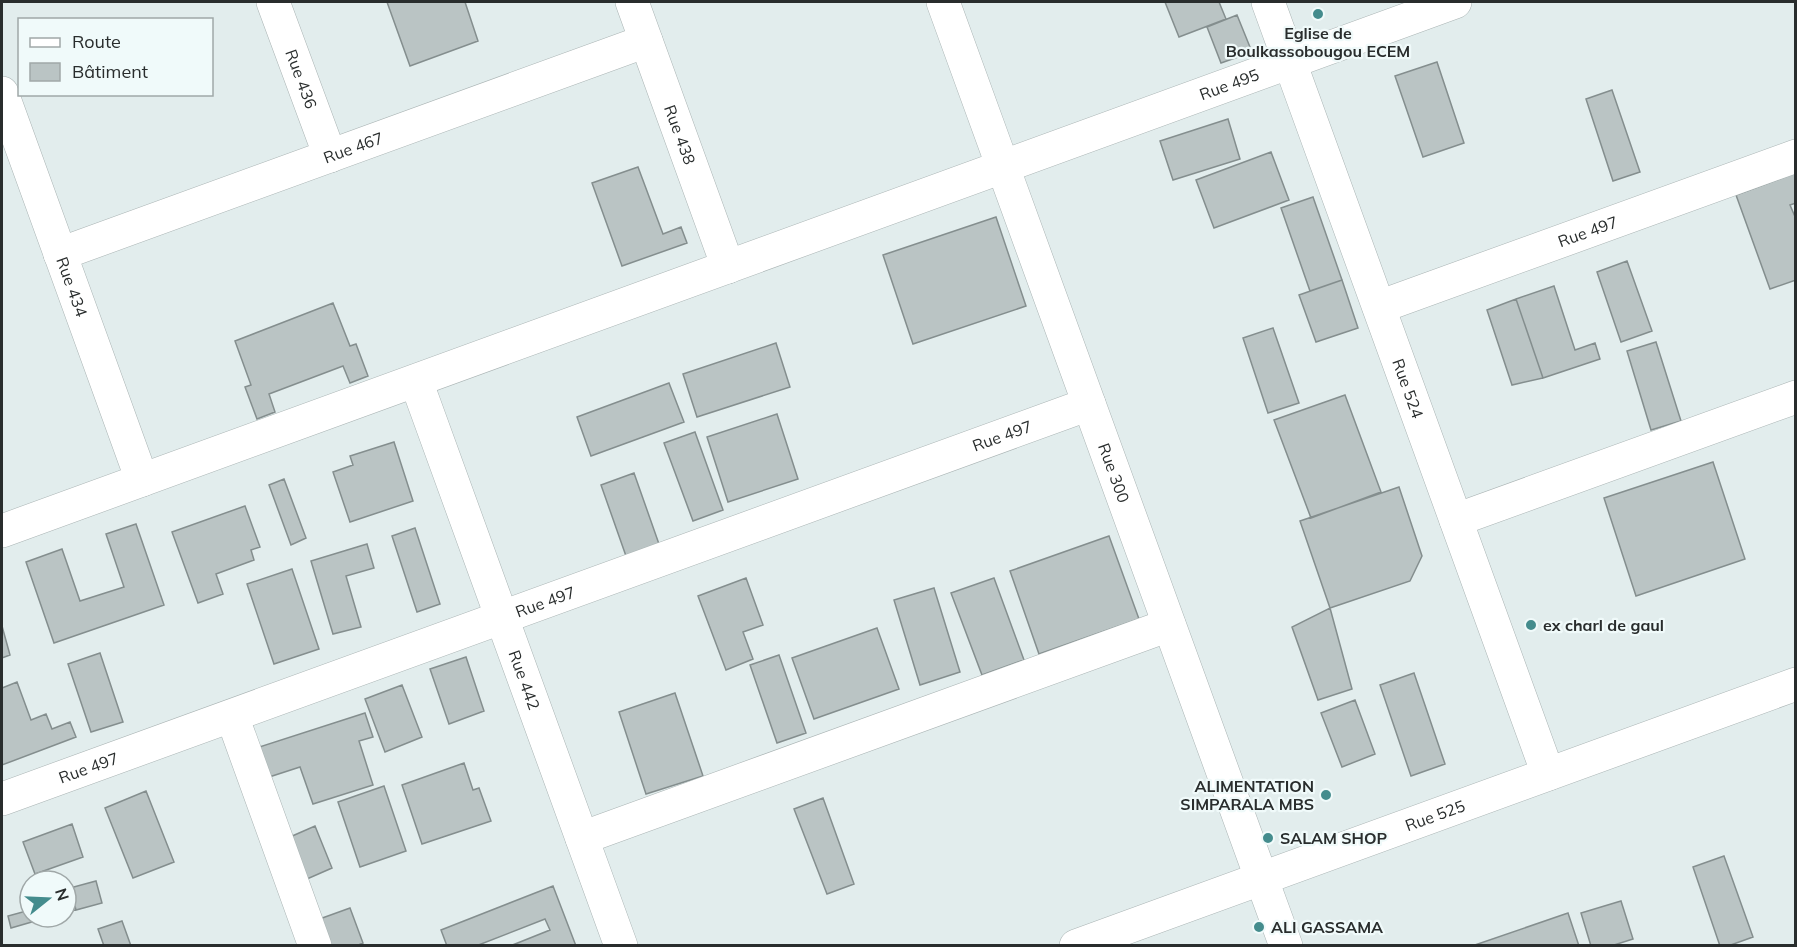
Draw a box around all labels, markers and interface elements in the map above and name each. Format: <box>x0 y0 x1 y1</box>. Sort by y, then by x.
marker: Eglise de Boulkassobougou ECEM <box>1311 7 1325 21</box>
legend <box>18 18 213 96</box>
place label: Eglise de Boulkassobougou ECEM <box>1226 23 1410 61</box>
text: Route <box>72 30 121 53</box>
street label: Rue 436 <box>281 46 322 111</box>
text: Bâtiment <box>72 60 148 83</box>
street label: Rue 495 <box>1197 64 1262 104</box>
street label: Rue 438 <box>660 102 700 167</box>
street label: Rue 467 <box>321 127 386 167</box>
street label: Rue 497 <box>1555 211 1620 251</box>
street label: Rue 434 <box>52 254 92 320</box>
street label: Rue 524 <box>1388 356 1428 421</box>
street label: Rue 497 <box>969 416 1035 456</box>
street label: Rue 300 <box>1094 440 1134 505</box>
street label: Rue 497 <box>513 582 578 622</box>
place label: ex charl de gaul <box>1543 615 1664 635</box>
marker: ex charl de gaul <box>1524 618 1538 632</box>
street label: Rue 442 <box>504 647 544 713</box>
street label: Rue 497 <box>56 748 121 788</box>
place label: ALIMENTATION SIMPARALA MBS <box>1180 776 1314 814</box>
marker: ALIMENTATION SIMPARALA MBS <box>1319 788 1333 802</box>
street label: Rue 525 <box>1402 795 1468 835</box>
place label: SALAM SHOP <box>1280 828 1388 848</box>
marker: SALAM SHOP <box>1261 831 1275 845</box>
north arrow <box>18 869 78 929</box>
text: N <box>51 886 74 903</box>
place label: ALI GASSAMA <box>1271 917 1383 937</box>
marker: ALI GASSAMA <box>1252 920 1266 934</box>

